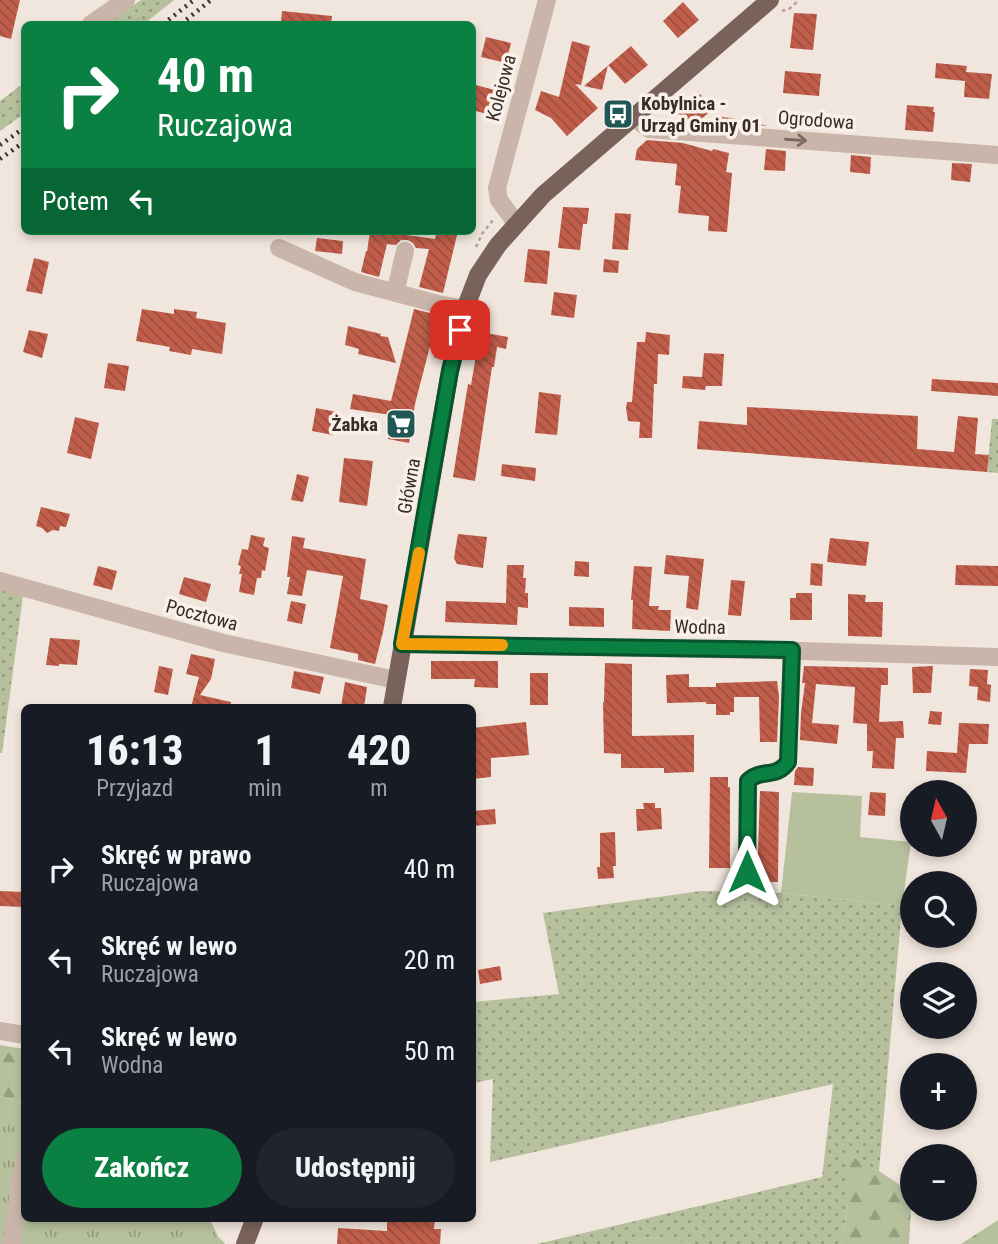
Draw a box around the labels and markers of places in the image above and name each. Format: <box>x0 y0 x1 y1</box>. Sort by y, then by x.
place label: Kobylnica - Urząd Gminy 01 <box>641 92 761 137</box>
bus stop icon: Kobylnica - Urząd Gminy 01 <box>601 97 635 131</box>
pin <box>430 300 490 360</box>
supermarket icon: Żabka <box>384 407 418 441</box>
place label: Żabka <box>332 413 378 436</box>

